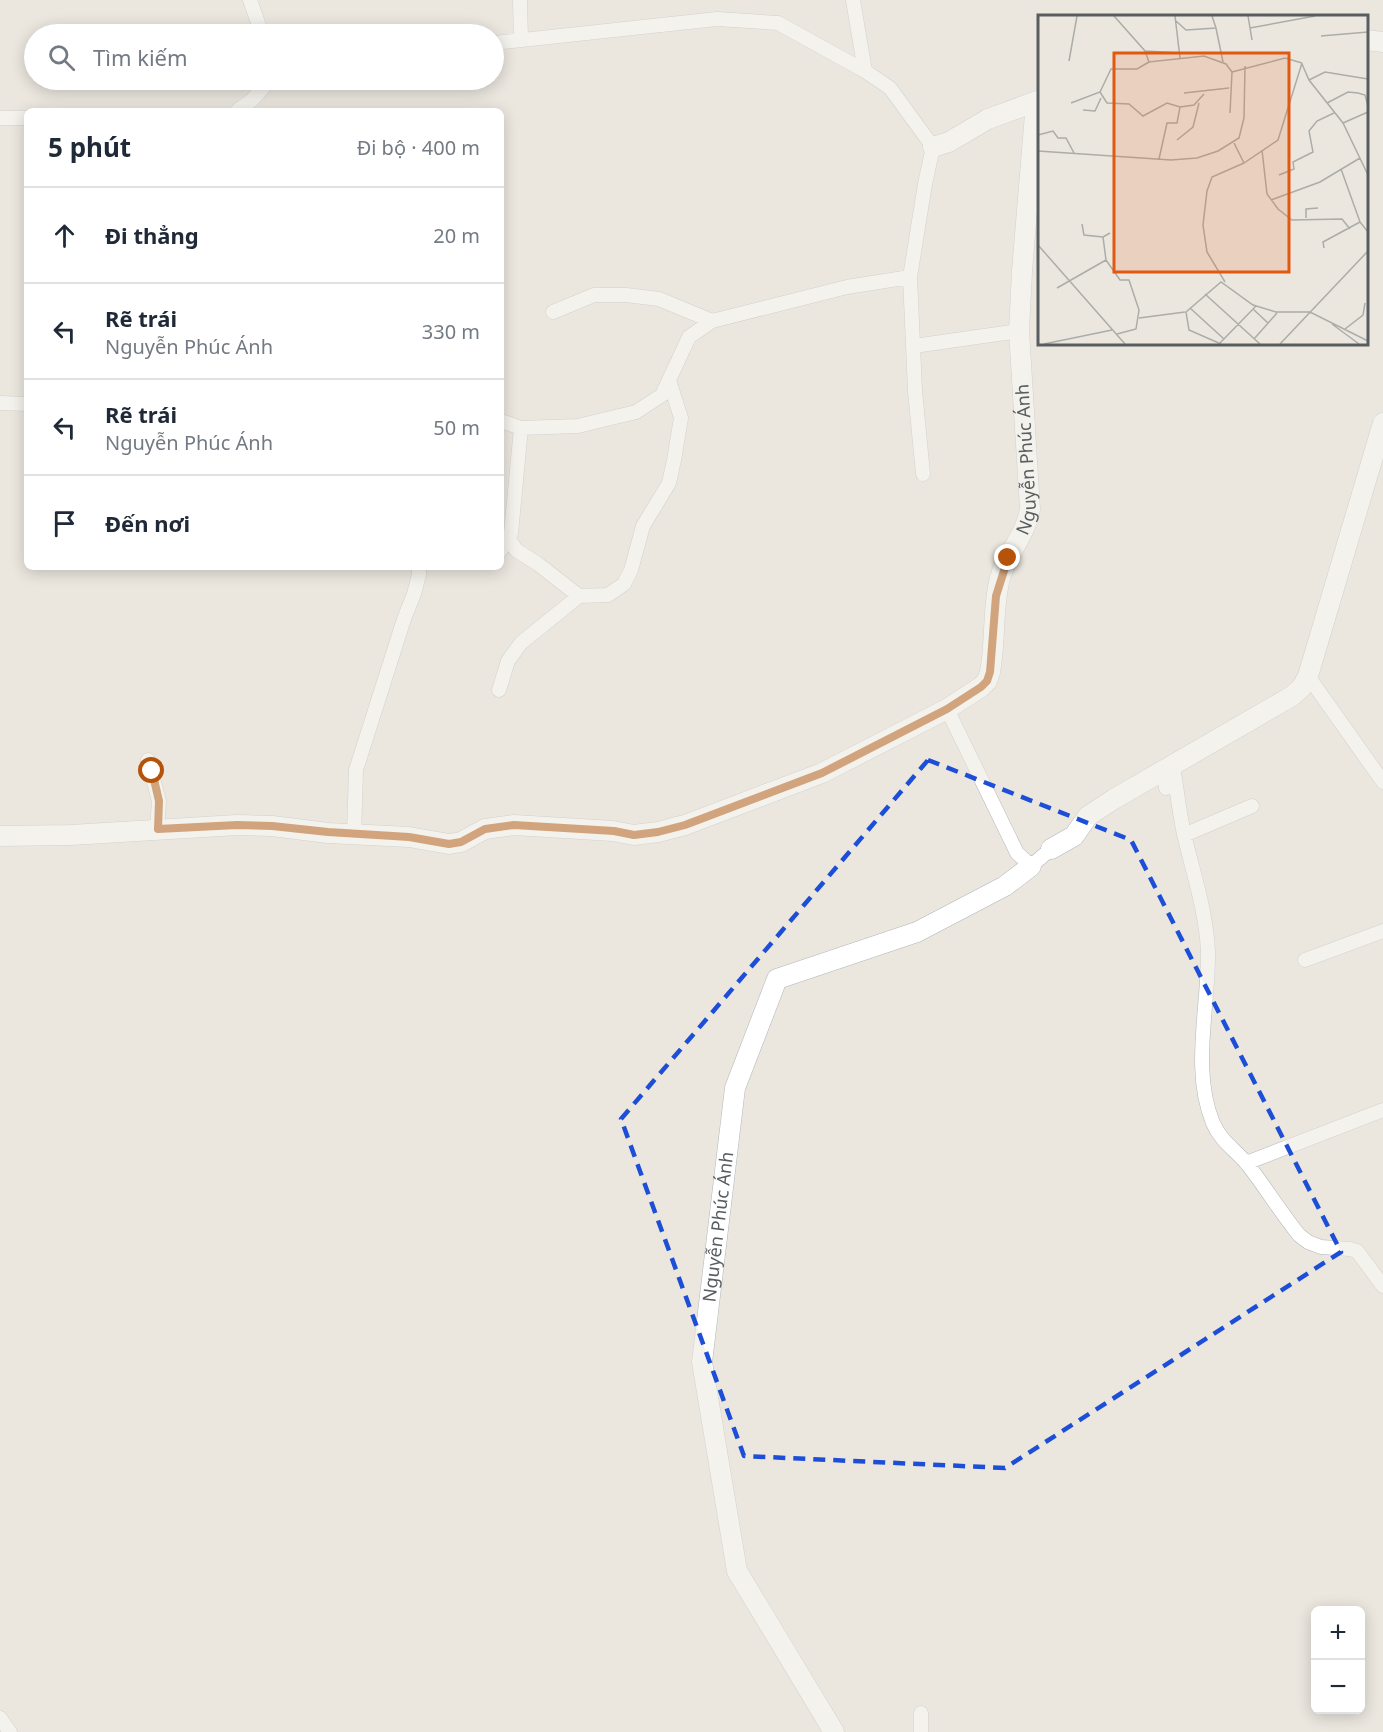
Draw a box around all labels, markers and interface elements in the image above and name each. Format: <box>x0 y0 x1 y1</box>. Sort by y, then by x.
inset map <box>1038 15 1368 345</box>
search box <box>24 24 504 90</box>
icon: search <box>45 41 78 74</box>
text: Tìm kiếm <box>93 42 188 72</box>
text: 5 phút <box>48 129 131 165</box>
text: Đi bộ · 400 m <box>357 134 480 161</box>
icon: ahead <box>48 219 81 252</box>
text: Đi thẳng <box>105 220 199 250</box>
text: 20 m <box>433 222 480 249</box>
text: Rẽ trái <box>105 303 177 333</box>
icon: left <box>48 315 81 348</box>
text: 330 m <box>422 318 480 345</box>
text: Nguyễn Phúc Ánh <box>105 333 273 360</box>
street label: Nguyễn Phúc Ánh <box>1009 383 1041 538</box>
text: Rẽ trái <box>105 399 177 429</box>
icon: left <box>48 411 81 444</box>
text: 50 m <box>433 414 480 441</box>
text: Nguyễn Phúc Ánh <box>105 429 273 456</box>
icon: arrive <box>48 507 81 540</box>
text: Đến nơi <box>105 508 190 538</box>
route end <box>994 544 1020 570</box>
route start <box>138 757 164 783</box>
street label: Nguyễn Phúc Ánh <box>696 1150 738 1303</box>
map controls <box>1311 1606 1365 1714</box>
button: + <box>1311 1606 1365 1660</box>
button: − <box>1311 1660 1365 1714</box>

